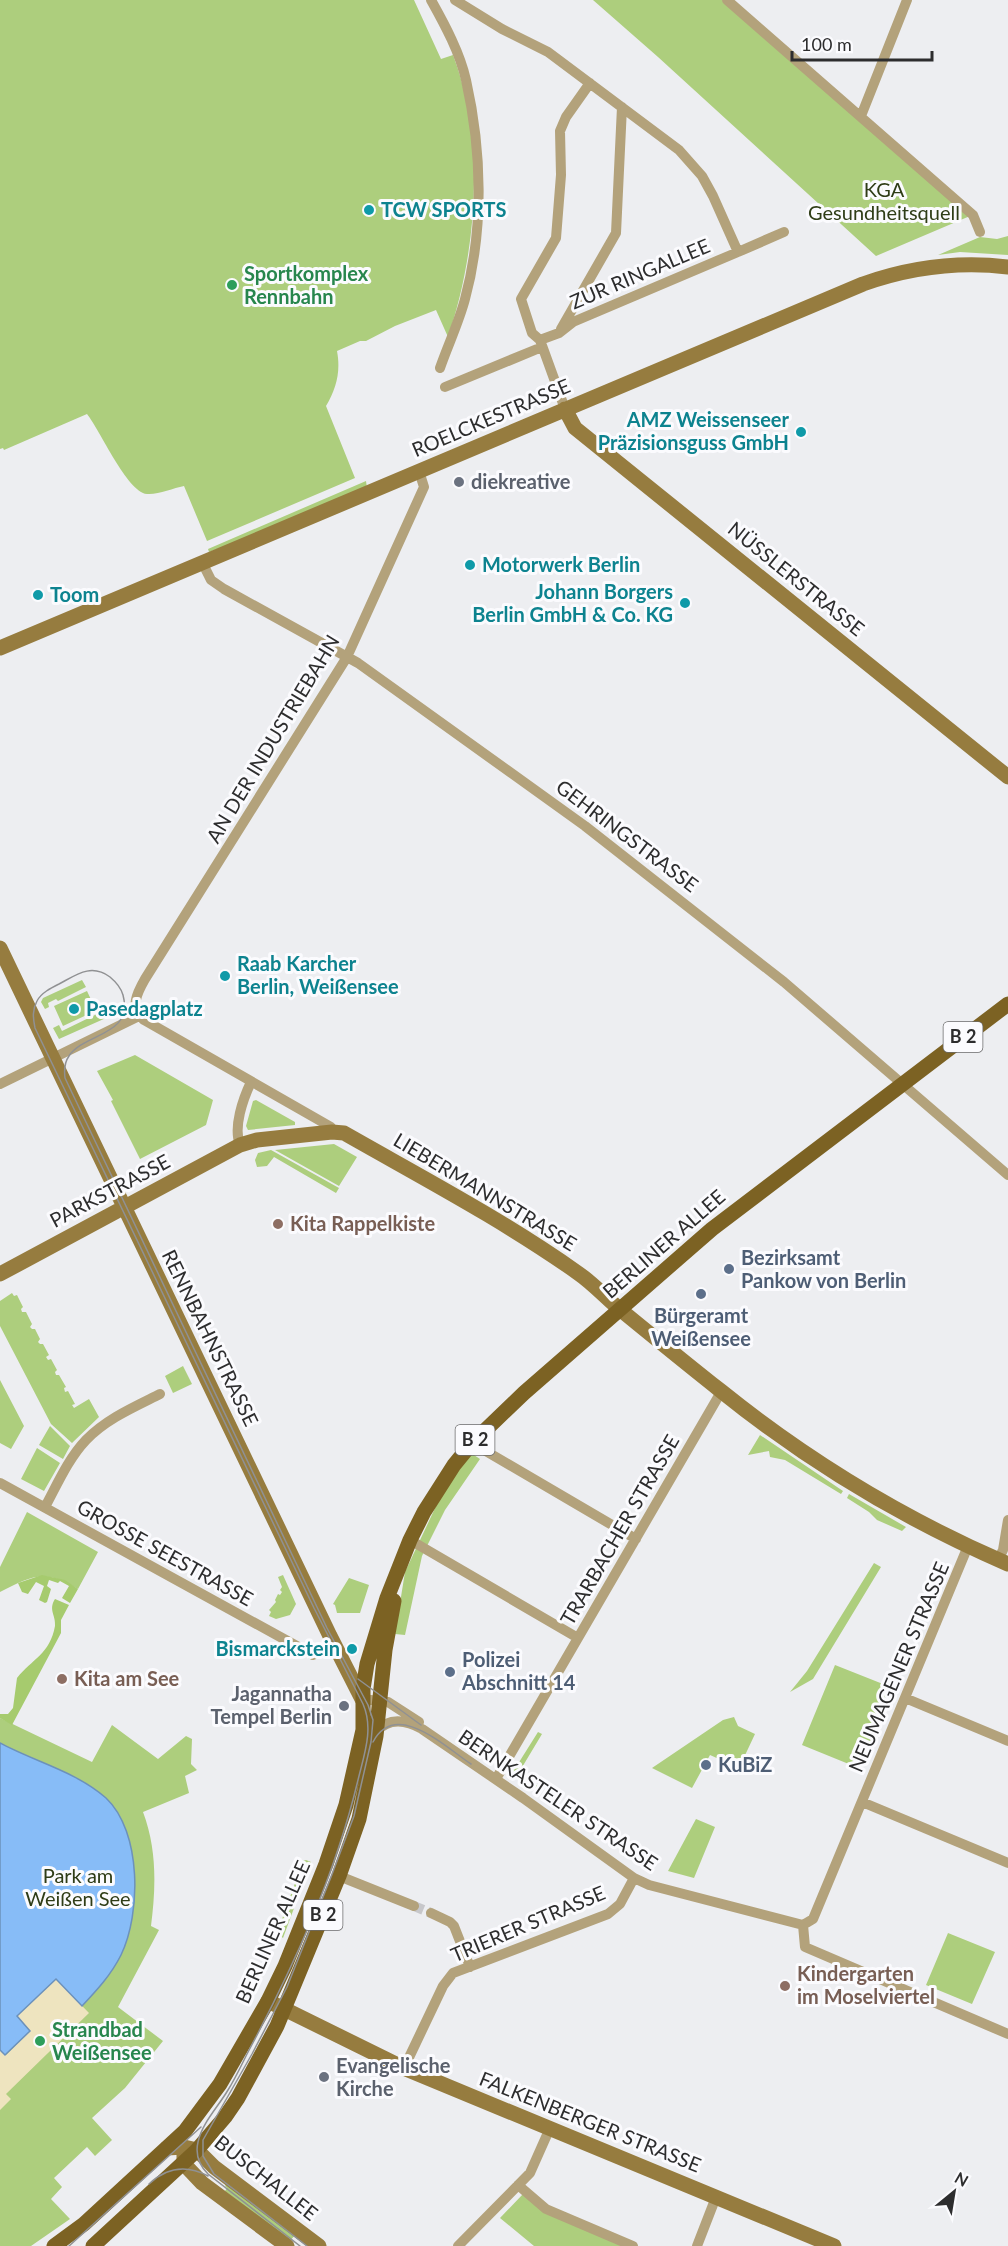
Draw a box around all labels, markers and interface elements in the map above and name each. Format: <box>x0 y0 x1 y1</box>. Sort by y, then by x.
scale bar <box>792 24 932 62</box>
text: 100 m <box>801 33 852 55</box>
park label: KGA Gesundheitsquell <box>808 177 960 224</box>
place label: TCW SPORTS <box>381 197 506 221</box>
marker: TCW SPORTS <box>362 203 376 217</box>
street label: ZUR RINGALLEE <box>566 233 713 313</box>
place label: Sportkomplex Rennbahn <box>244 261 369 308</box>
marker: Sportkomplex Rennbahn <box>225 278 239 292</box>
street label: ROELCKESTRASSE <box>408 373 573 461</box>
place label: AMZ Weissenseer Präzisionsguss GmbH <box>598 407 790 454</box>
marker: AMZ Weissenseer Präzisionsguss GmbH <box>794 425 808 439</box>
place label: diekreative <box>471 469 571 493</box>
marker: diekreative <box>452 475 466 489</box>
street label: NÜSSLERSTRASSE <box>724 516 869 640</box>
place label: Motorwerk Berlin <box>482 552 640 576</box>
marker: Motorwerk Berlin <box>463 558 477 572</box>
place label: Johann Borgers Berlin GmbH & Co. KG <box>472 579 673 626</box>
place label: Toom <box>50 582 99 606</box>
marker: Toom <box>31 588 45 602</box>
marker: Johann Borgers Berlin GmbH & Co. KG <box>678 596 692 610</box>
street label: AN DER INDUSTRIEBAHN <box>200 630 344 847</box>
street label: GEHRINGSTRASSE <box>552 774 703 896</box>
place label: Raab Karcher Berlin, Weißensee <box>237 951 399 998</box>
marker: Raab Karcher Berlin, Weißensee <box>218 969 232 983</box>
place label: Pasedagplatz <box>86 996 203 1020</box>
marker: Pasedagplatz <box>67 1002 81 1016</box>
road number: B 2 <box>944 1022 982 1052</box>
street label: LIEBERMANNSTRASSE <box>390 1127 581 1255</box>
street label: PARKSTRASSE <box>45 1148 174 1232</box>
street label: BERLINER ALLEE <box>597 1184 729 1303</box>
place label: Kita Rappelkiste <box>290 1211 435 1235</box>
marker: Kita Rappelkiste <box>271 1217 285 1231</box>
street label: RENNBAHNSTRASSE <box>158 1245 264 1430</box>
place label: Bezirksamt Pankow von Berlin <box>741 1245 906 1292</box>
marker: Bezirksamt Pankow von Berlin <box>722 1262 736 1276</box>
marker: Bürgeramt Weißensee <box>694 1287 708 1301</box>
place label: Bürgeramt Weißensee <box>651 1303 751 1350</box>
road number: B 2 <box>456 1425 494 1455</box>
street label: TRARBACHER STRASSE <box>555 1430 684 1629</box>
street label: GROSSE SEESTRASSE <box>73 1494 258 1610</box>
street label: NEUMAGENER STRASSE <box>843 1558 953 1775</box>
place label: Bismarckstein <box>216 1636 340 1660</box>
marker: Bismarckstein <box>345 1642 359 1656</box>
place label: Polizei Abschnitt 14 <box>461 1647 576 1694</box>
marker: Polizei Abschnitt 14 <box>443 1665 457 1679</box>
place label: Kita am See <box>74 1666 180 1690</box>
marker: Kita am See <box>55 1672 69 1686</box>
place label: Jagannatha Tempel Berlin <box>211 1681 332 1728</box>
marker: Jagannatha Tempel Berlin <box>337 1699 351 1713</box>
street label: BERNKASTELER STRASSE <box>455 1724 663 1875</box>
place label: KuBiZ <box>718 1752 772 1776</box>
marker: KuBiZ <box>699 1758 713 1772</box>
street label: BERLINER ALLEE <box>230 1856 314 2007</box>
park label: Park am Weißen See <box>25 1863 131 1910</box>
street label: TRIERER STRASSE <box>447 1880 608 1966</box>
road number: B 2 <box>304 1900 342 1930</box>
place label: Kindergarten im Moselviertel <box>797 1961 935 2008</box>
marker: Kindergarten im Moselviertel <box>778 1979 792 1993</box>
place label: Strandbad Weißensee <box>52 2017 152 2064</box>
marker: Strandbad Weißensee <box>33 2034 47 2048</box>
place label: Evangelische Kirche <box>336 2053 451 2100</box>
street label: FALKENBERGER STRASSE <box>476 2066 705 2177</box>
marker: Evangelische Kirche <box>317 2070 331 2084</box>
street label: BUSCHALLEE <box>210 2129 323 2225</box>
north arrow <box>924 2162 984 2222</box>
text: N <box>952 2167 972 2190</box>

